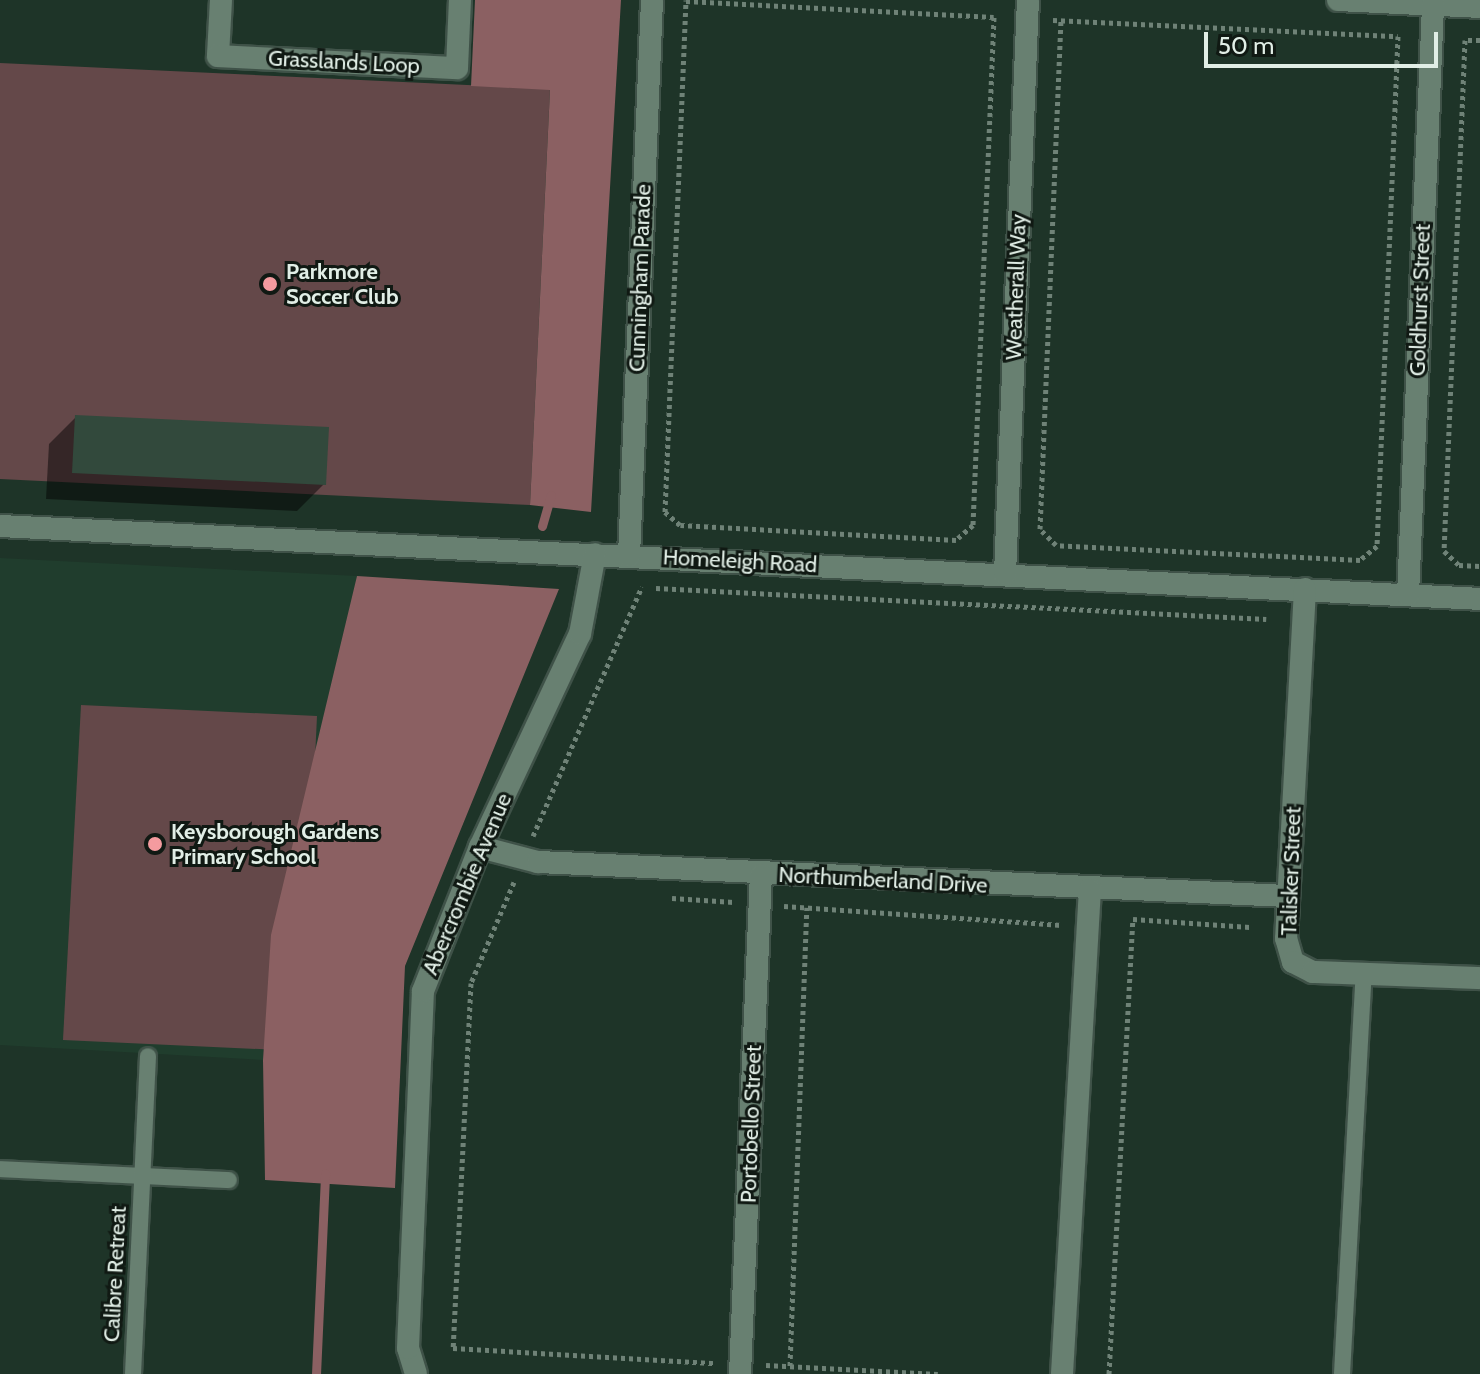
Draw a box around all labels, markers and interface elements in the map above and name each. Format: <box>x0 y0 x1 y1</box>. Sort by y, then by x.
scale bar <box>1208 16 1442 66</box>
text: 50 m <box>1218 31 1274 60</box>
street label: Grasslands Loop <box>268 45 420 79</box>
street label: Cunningham Parade <box>624 184 656 372</box>
street label: Weatherall Way <box>1000 214 1032 360</box>
street label: Goldhurst Street <box>1404 223 1436 377</box>
place label: Parkmore Soccer Club <box>286 258 398 310</box>
marker: Parkmore Soccer Club <box>261 275 279 293</box>
street label: Homeleigh Road <box>662 544 818 578</box>
street label: Abercrombie Avenue <box>417 789 517 979</box>
street label: Talisker Street <box>1276 806 1306 936</box>
place label: Keysborough Gardens Primary School <box>171 818 379 870</box>
marker: Keysborough Gardens Primary School <box>146 835 164 853</box>
street label: Northumberland Drive <box>778 861 988 899</box>
street label: Portobello Street <box>735 1045 767 1203</box>
street label: Calibre Retreat <box>98 1205 132 1343</box>

